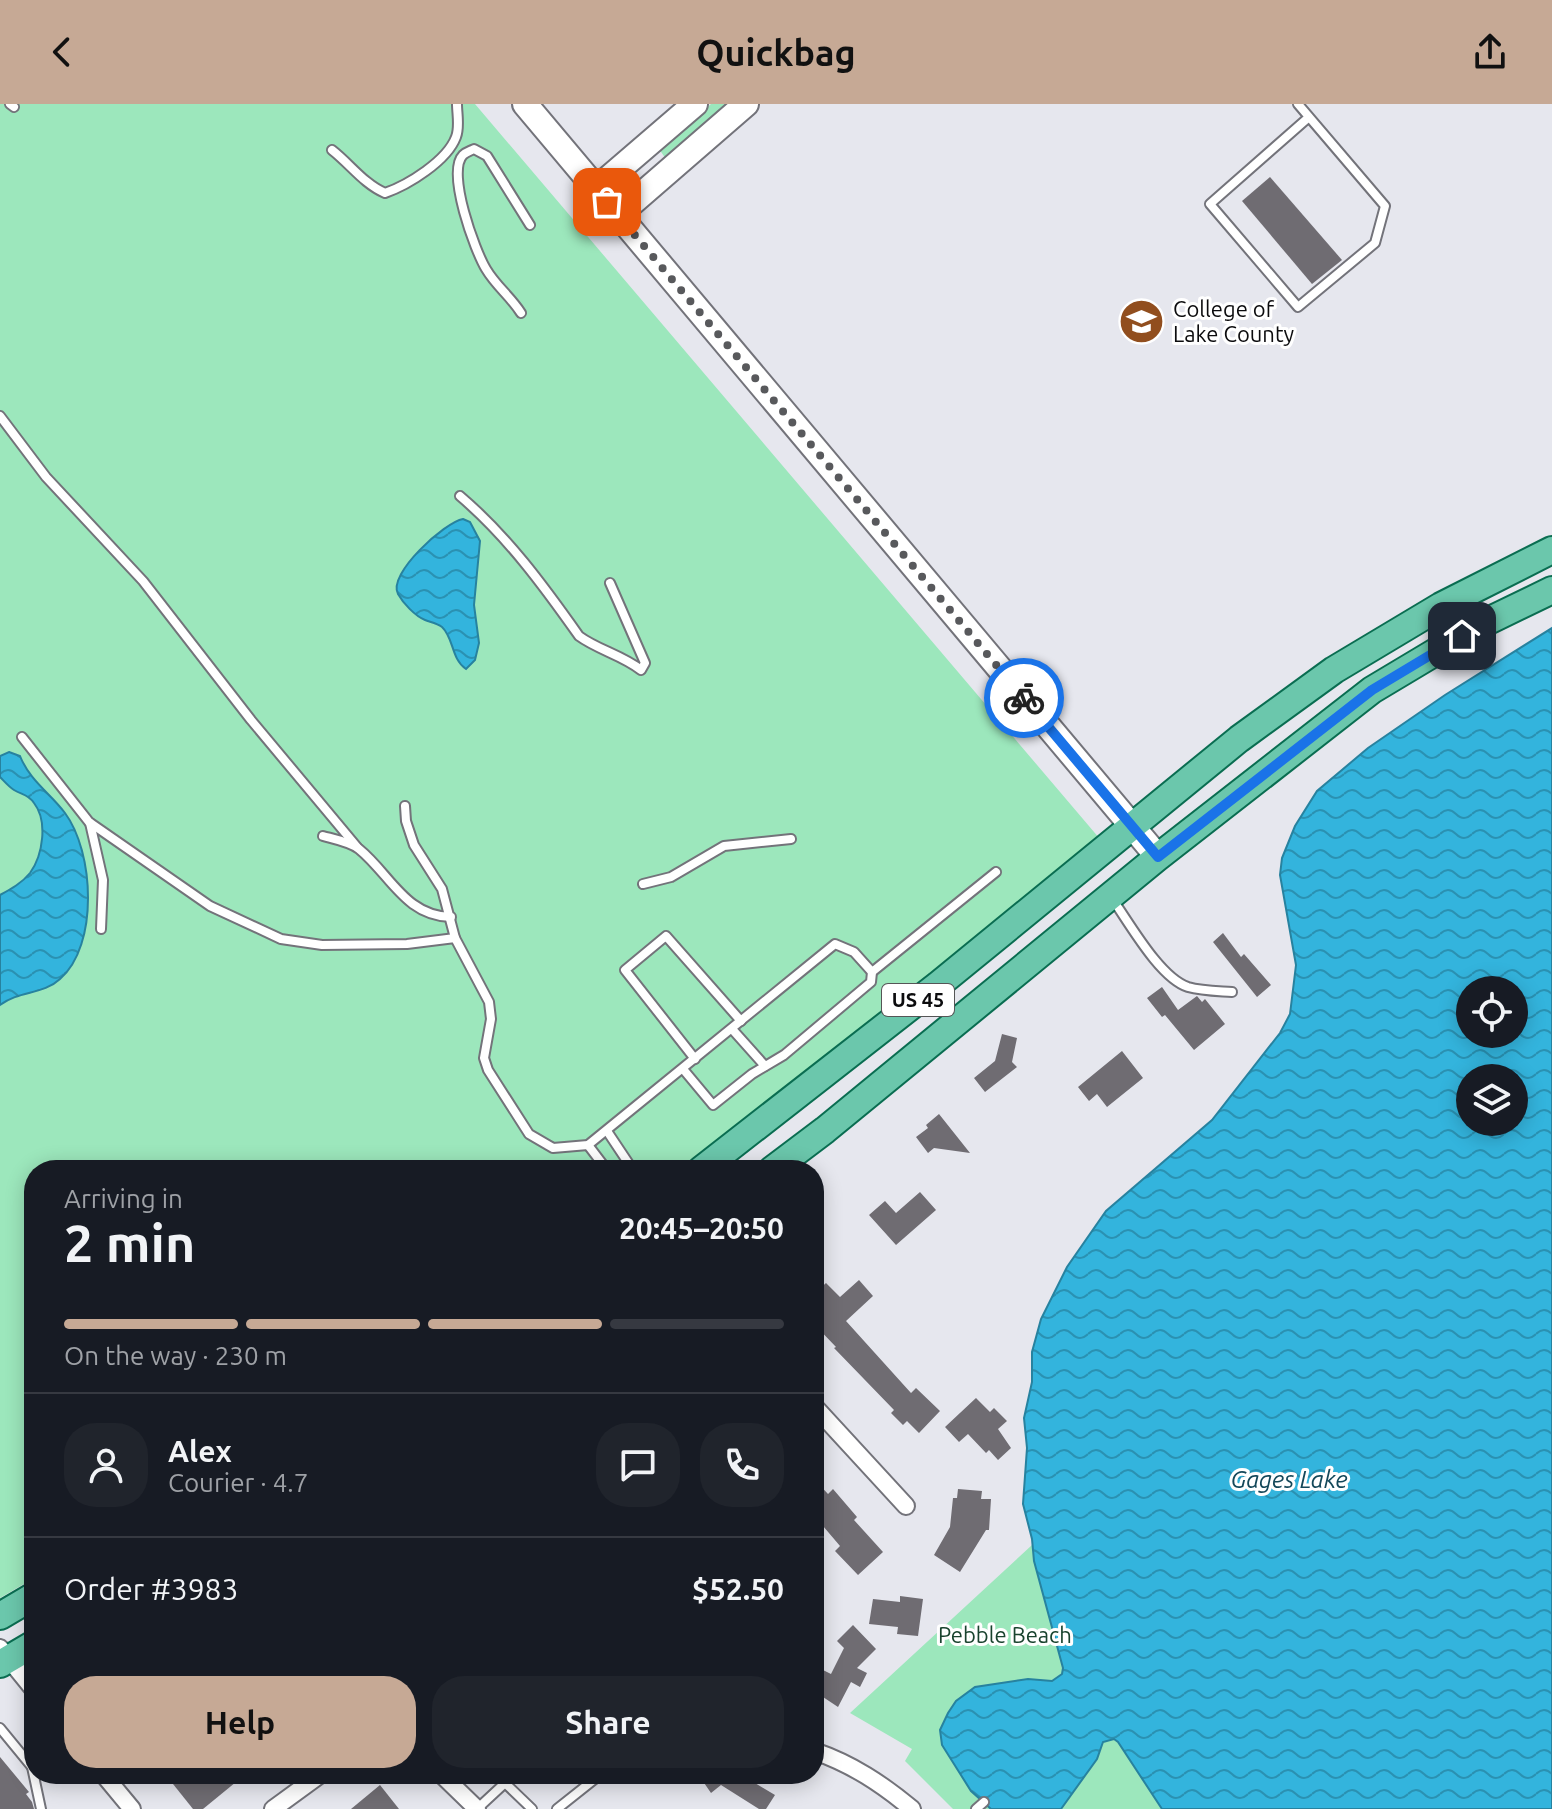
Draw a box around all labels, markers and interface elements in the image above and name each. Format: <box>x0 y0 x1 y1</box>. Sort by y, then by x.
icon: back <box>40 30 84 74</box>
icon: share <box>1468 30 1512 74</box>
text: Quickbag <box>696 32 856 73</box>
pin <box>573 168 641 236</box>
icon: bag <box>585 180 629 224</box>
place label: College of Lake County <box>1173 296 1295 346</box>
school or university icon: College of Lake County <box>1118 298 1166 346</box>
pin <box>1428 602 1496 670</box>
icon: home <box>1440 614 1484 658</box>
courier <box>984 658 1064 738</box>
icon: bike <box>1002 676 1046 720</box>
map controls <box>1456 976 1528 1136</box>
button: locate <box>1456 976 1528 1048</box>
road number: US 45 <box>882 984 954 1016</box>
button: layers <box>1456 1064 1528 1136</box>
text: Arriving in <box>64 1184 183 1213</box>
text: 20:45–20:50 <box>619 1211 784 1245</box>
text: 2 min <box>64 1214 195 1272</box>
text: On the way · 230 m <box>64 1341 287 1370</box>
button: person <box>64 1423 148 1507</box>
button: chat <box>596 1423 680 1507</box>
button: phone <box>700 1423 784 1507</box>
text: Alex <box>168 1434 232 1468</box>
water label: Gages Lake <box>1230 1466 1348 1493</box>
text: Courier · 4.7 <box>168 1468 308 1497</box>
text: Order #3983 <box>64 1572 238 1606</box>
text: $52.50 <box>692 1572 784 1606</box>
park label: Pebble Beach <box>938 1622 1072 1647</box>
button: Help <box>64 1676 416 1768</box>
button: Share <box>432 1676 784 1768</box>

